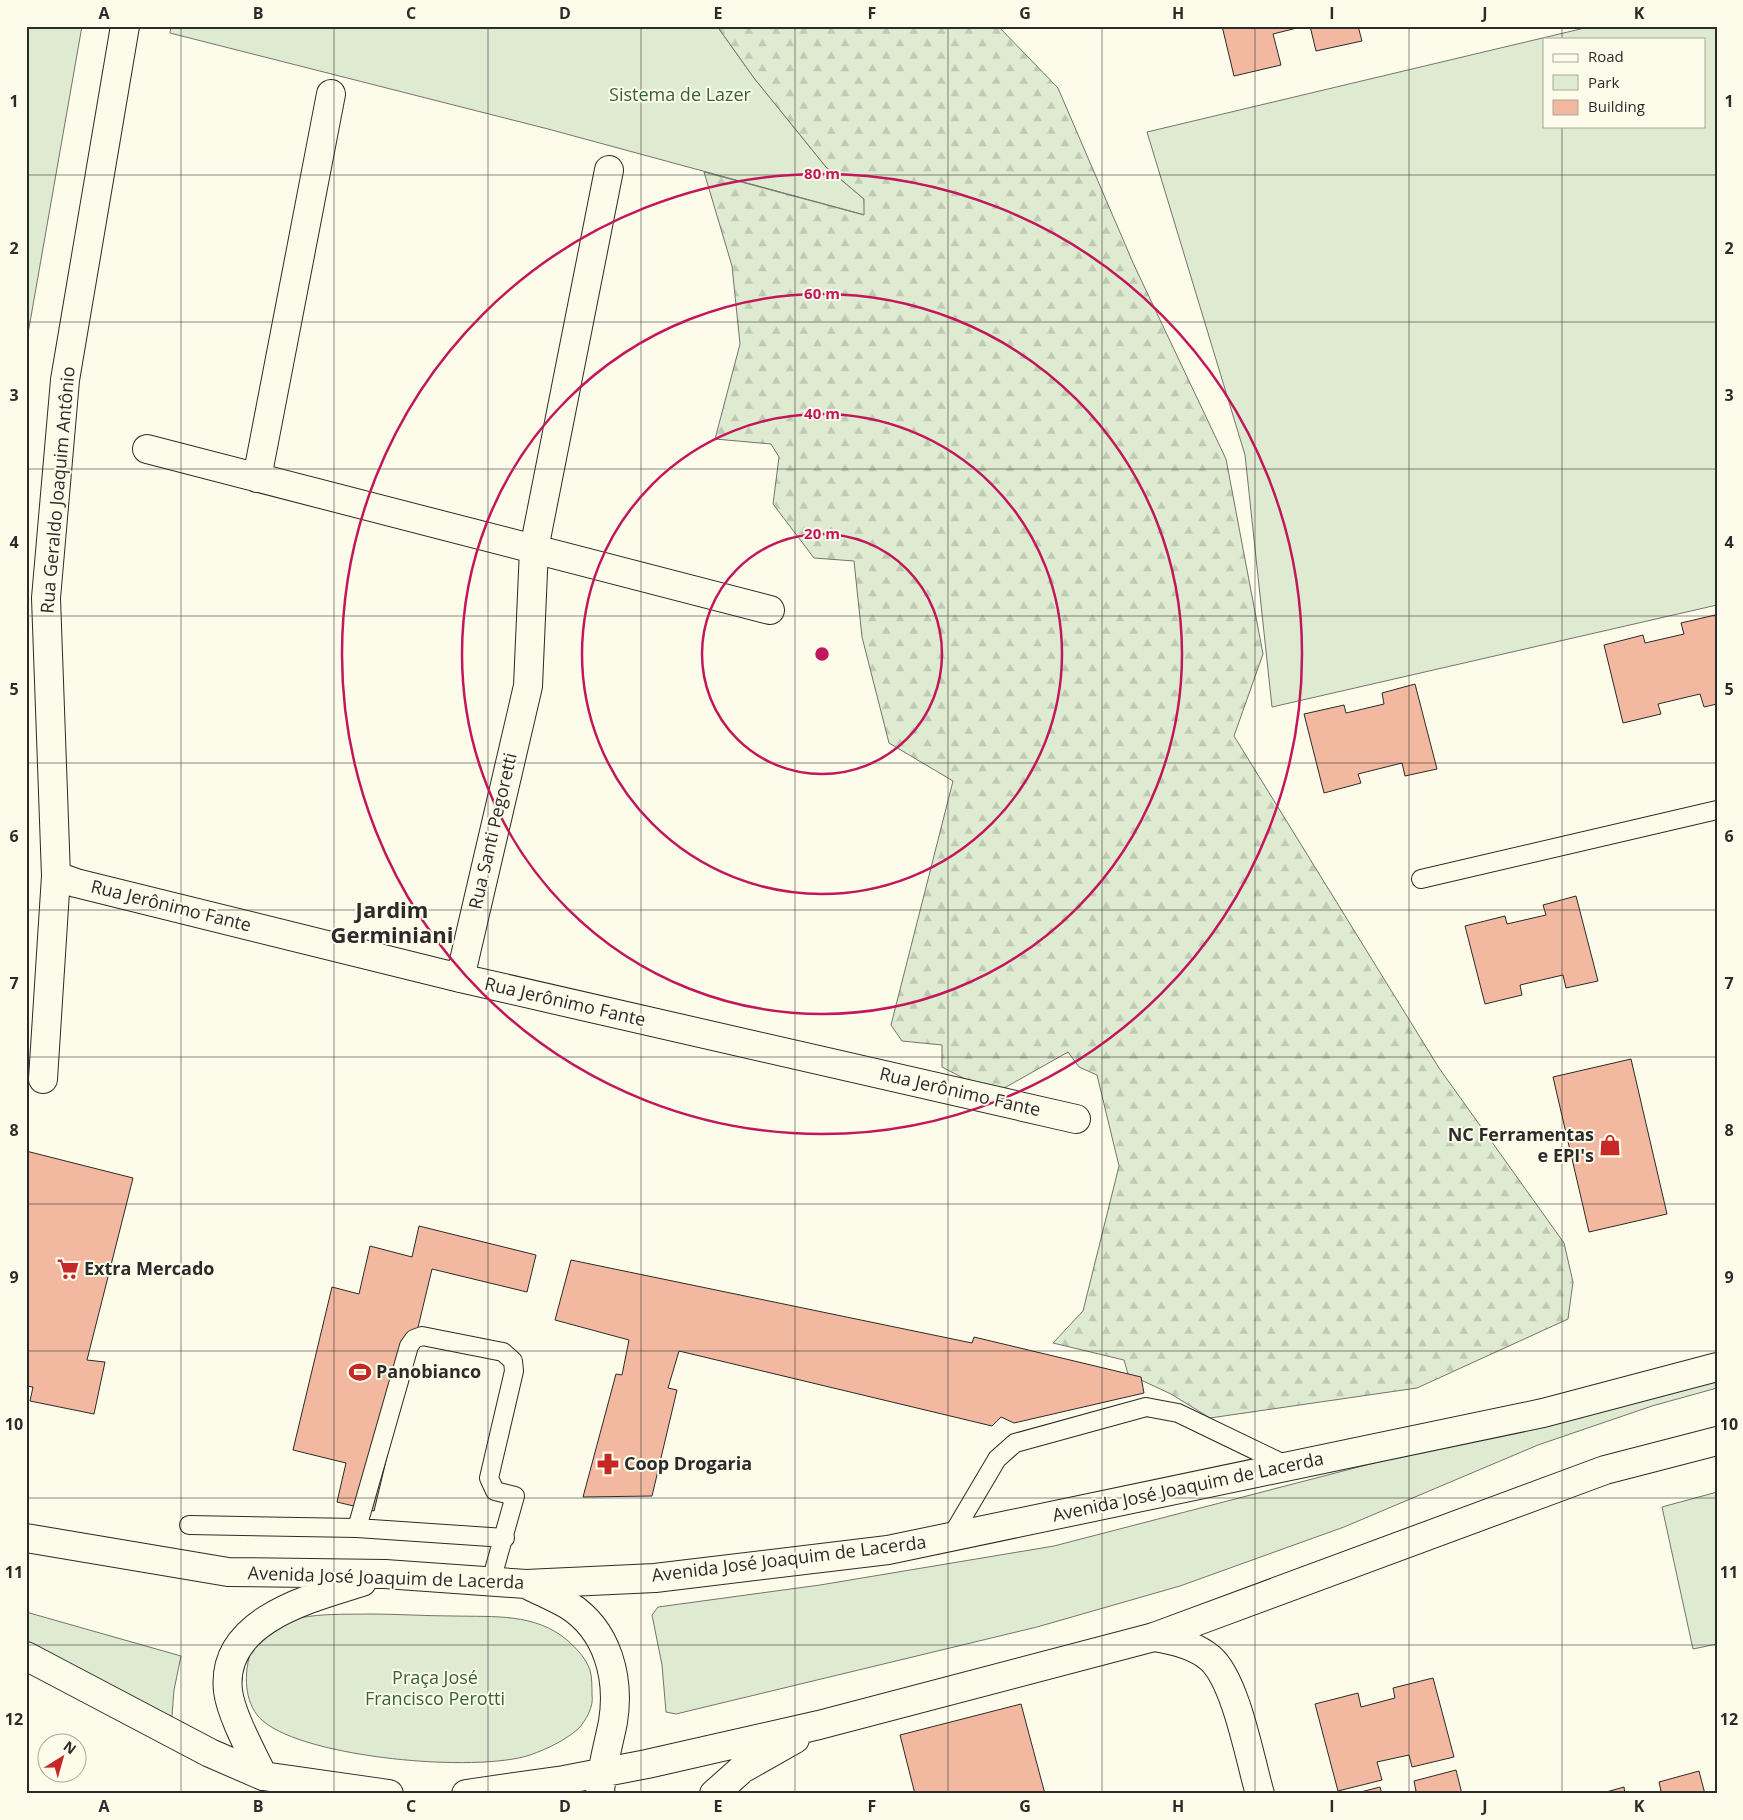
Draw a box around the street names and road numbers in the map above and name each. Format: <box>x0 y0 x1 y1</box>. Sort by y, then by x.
street label: Rua Geraldo Joaquim Antônio <box>34 365 80 615</box>
street label: Rua Santi Pegoretti <box>462 750 522 911</box>
street label: Rua Jerônimo Fante <box>89 873 254 937</box>
street label: Rua Jerônimo Fante <box>482 971 648 1031</box>
street label: Rua Jerônimo Fante <box>877 1061 1043 1121</box>
street label: Avenida José Joaquim de Lacerda <box>1050 1446 1326 1527</box>
street label: Avenida José Joaquim de Lacerda <box>650 1529 928 1587</box>
street label: Avenida José Joaquim de Lacerda <box>247 1560 525 1594</box>

